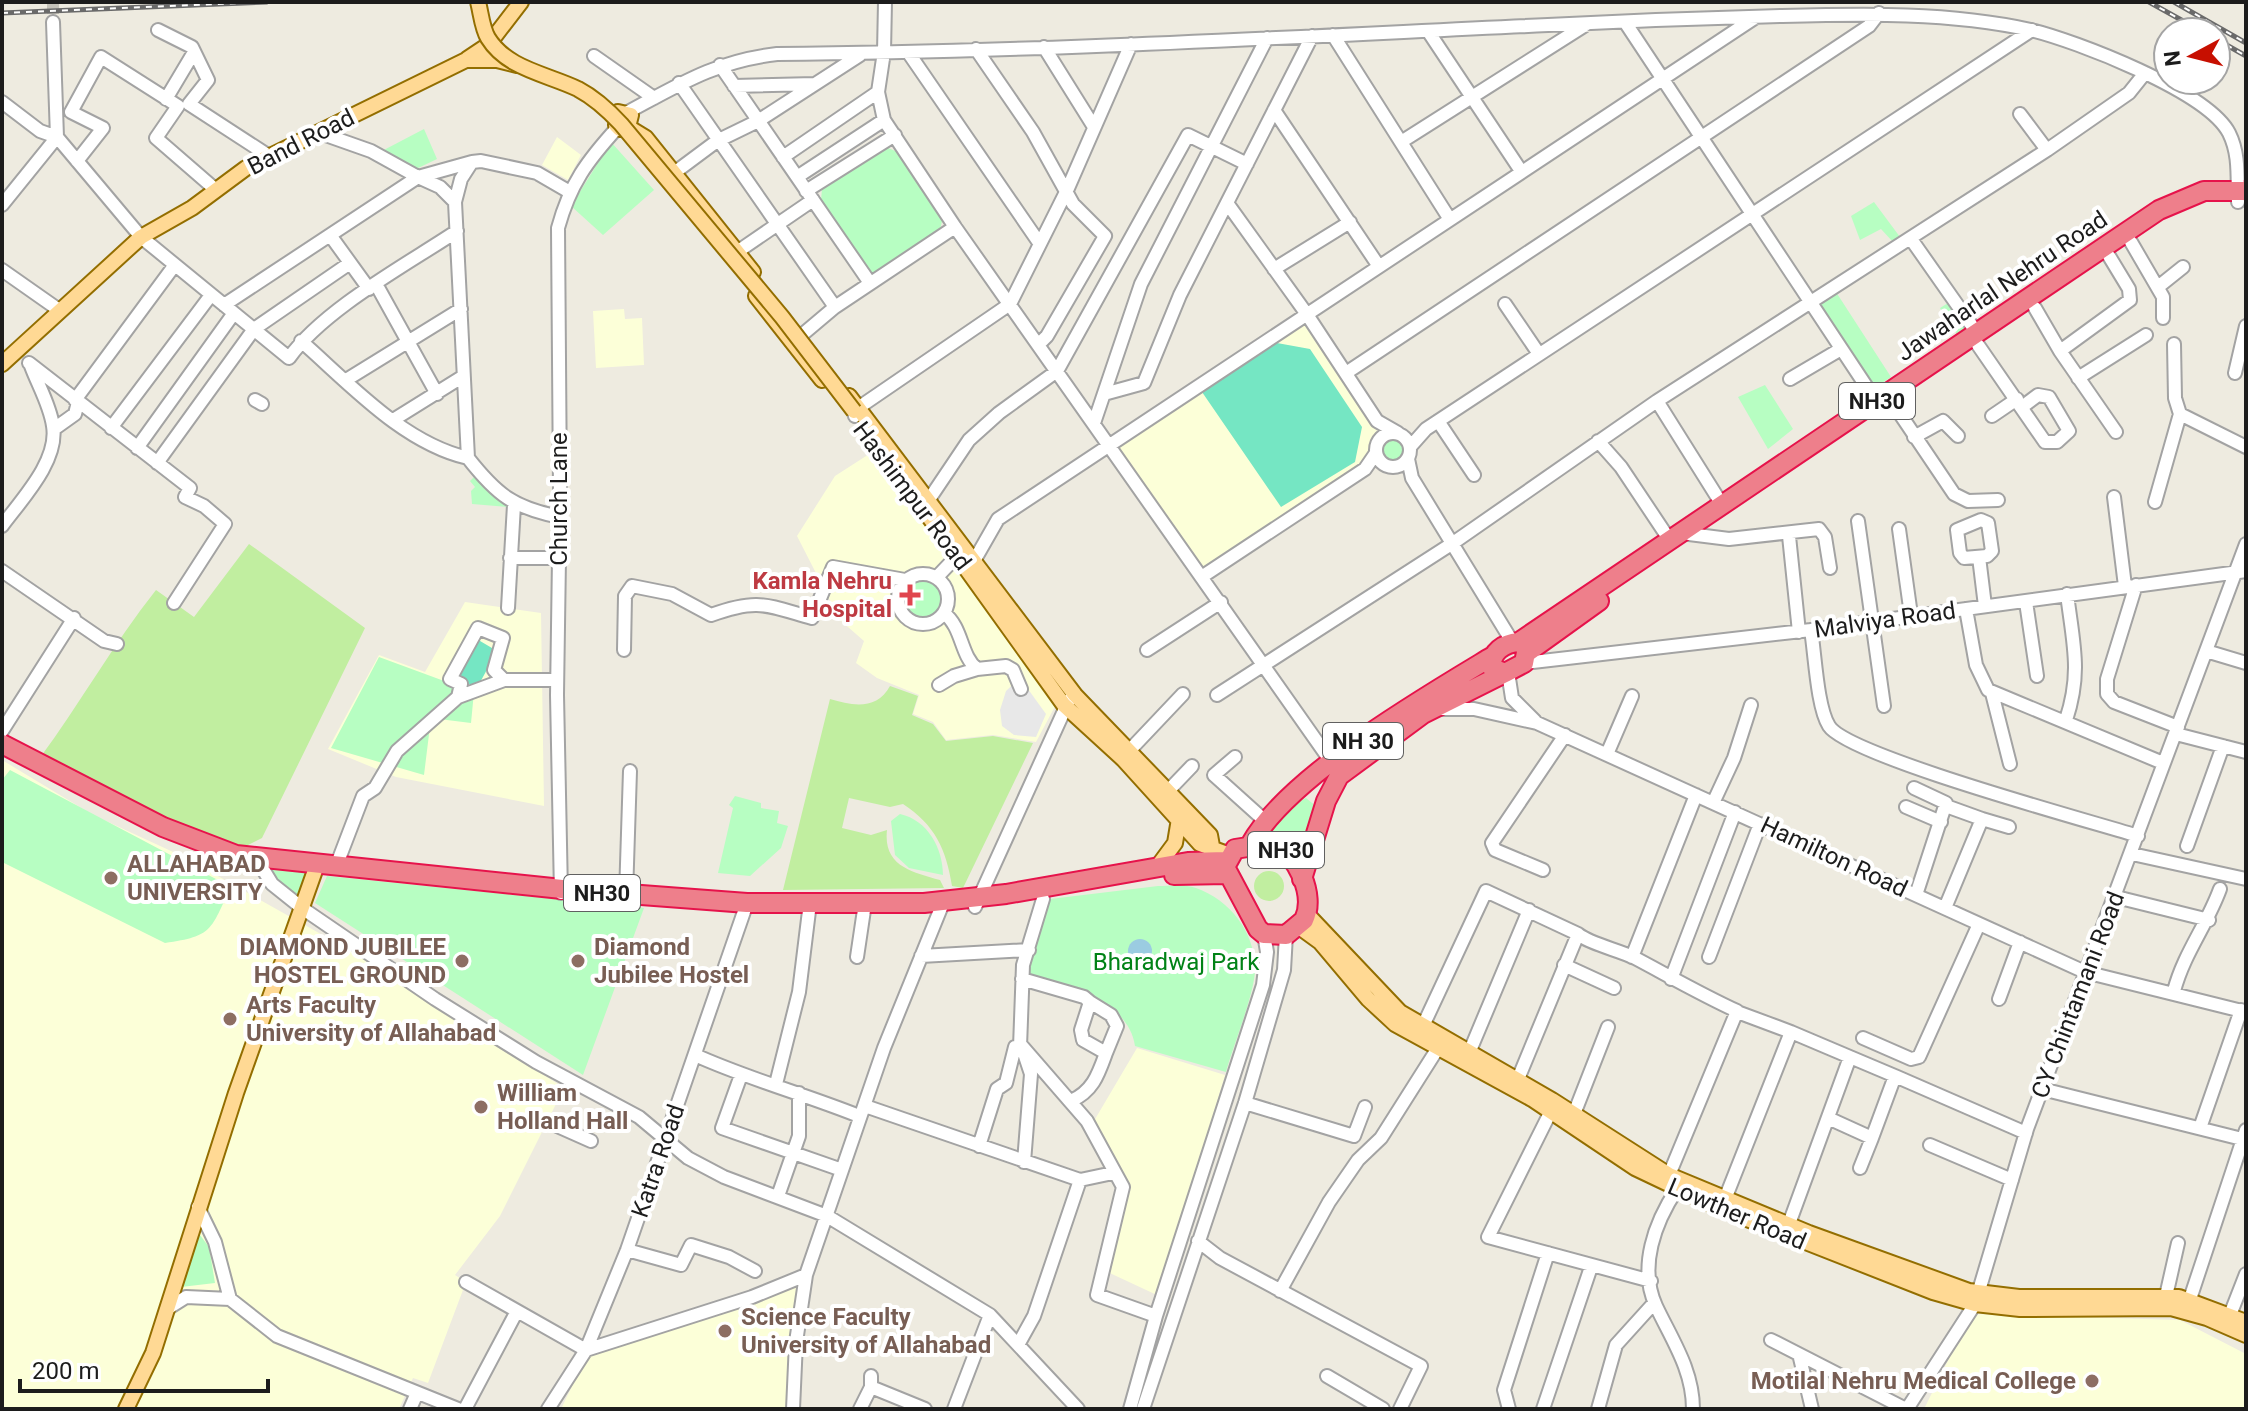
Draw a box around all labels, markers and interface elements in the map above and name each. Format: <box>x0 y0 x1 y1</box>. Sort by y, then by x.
north arrow <box>2152 16 2232 96</box>
text: N <box>2159 49 2186 68</box>
street label: Band Road <box>243 103 359 181</box>
street label: Jawaharlal Nehru Road <box>1891 205 2113 367</box>
road number: NH30 <box>1839 383 1915 419</box>
street label: Hashimpur Road <box>847 416 977 576</box>
street label: Church Lane <box>545 432 573 566</box>
place label: Kamla Nehru Hospital <box>752 567 892 623</box>
marker: Kamla Nehru Hospital <box>899 584 921 606</box>
street label: Malviya Road <box>1812 596 1958 644</box>
road number: NH 30 <box>1323 723 1403 759</box>
street label: Hamilton Road <box>1756 811 1912 903</box>
road number: NH30 <box>1248 832 1324 868</box>
place label: ALLAHABAD UNIVERSITY <box>127 850 266 906</box>
marker: ALLAHABAD UNIVERSITY <box>102 869 120 887</box>
road number: NH30 <box>564 875 640 911</box>
street label: CY Chintamani Road <box>2026 888 2130 1102</box>
place label: DIAMOND JUBILEE HOSTEL GROUND <box>239 933 446 989</box>
place label: Diamond Jubilee Hostel <box>594 933 749 989</box>
park label: Bharadwaj Park <box>1093 948 1260 976</box>
marker: DIAMOND JUBILEE HOSTEL GROUND <box>453 952 471 970</box>
marker: Diamond Jubilee Hostel <box>569 952 587 970</box>
place label: Arts Faculty University of Allahabad <box>246 991 496 1047</box>
marker: Arts Faculty University of Allahabad <box>221 1010 239 1028</box>
place label: William Holland Hall <box>497 1079 628 1135</box>
marker: William Holland Hall <box>472 1098 490 1116</box>
street label: Katra Road <box>626 1101 690 1221</box>
street label: Lowther Road <box>1664 1172 1810 1256</box>
place label: Science Faculty University of Allahabad <box>741 1303 991 1359</box>
marker: Science Faculty University of Allahabad <box>716 1322 734 1340</box>
scale bar <box>20 1343 268 1393</box>
text: 200 m <box>32 1357 99 1385</box>
place label: Motilal Nehru Medical College <box>1751 1367 2076 1395</box>
marker: Motilal Nehru Medical College <box>2083 1372 2101 1390</box>

